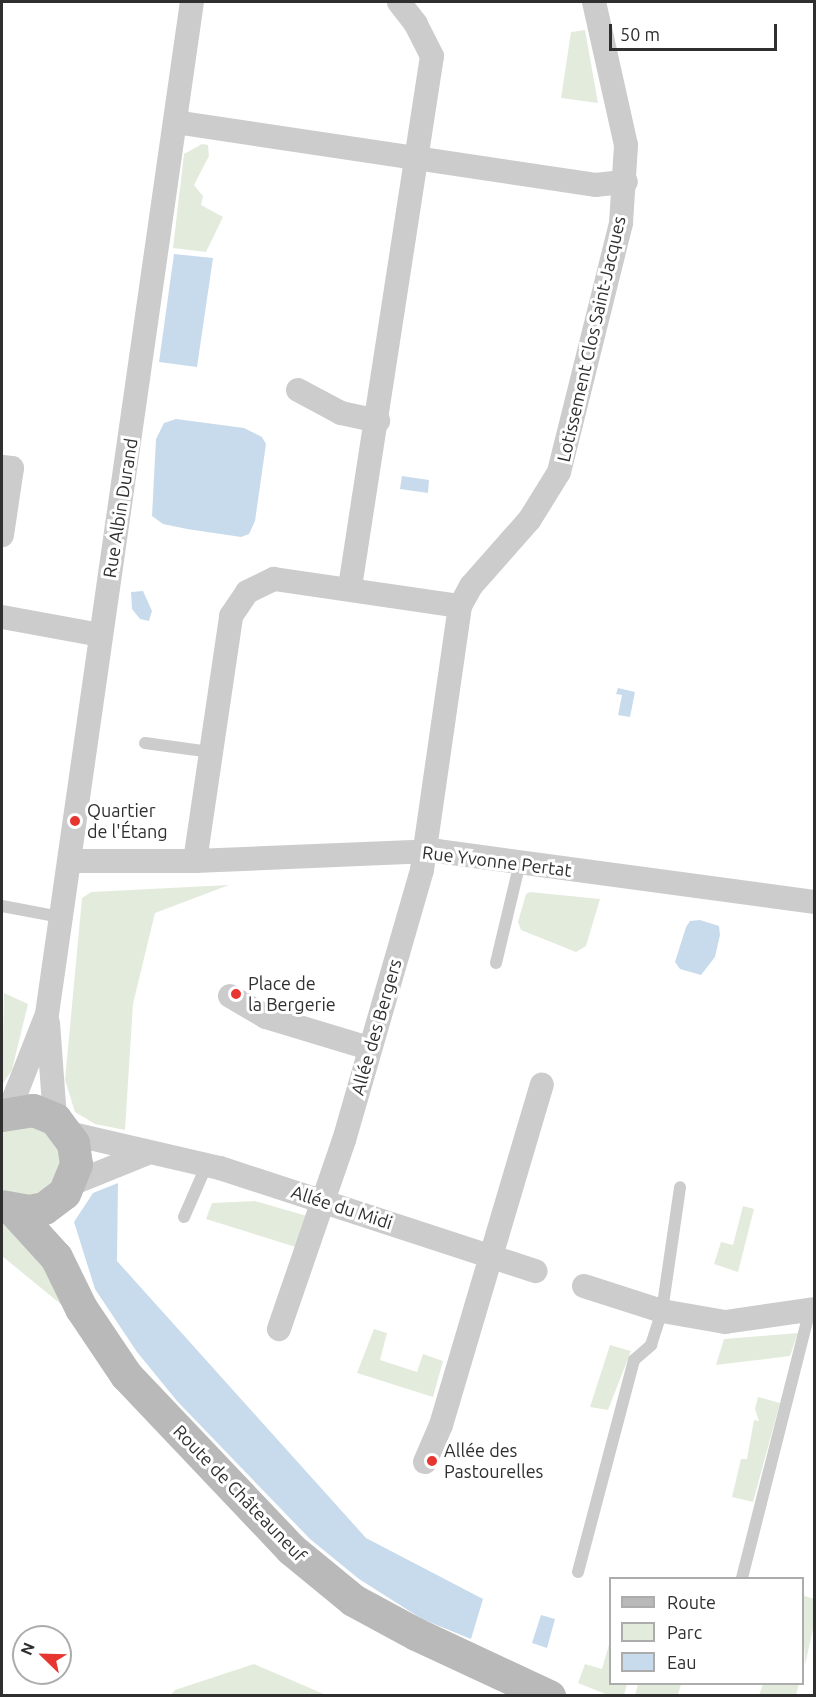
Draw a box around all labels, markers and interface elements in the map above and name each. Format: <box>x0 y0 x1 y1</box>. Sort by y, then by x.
scale bar <box>612 12 780 50</box>
text: 50 m <box>620 24 660 44</box>
street label: Lotissement Clos Saint-Jacques <box>552 214 630 464</box>
street label: Rue Albin Durand <box>98 437 142 579</box>
place label: Quartier de l'Étang <box>87 800 168 842</box>
marker: Quartier de l'Étang <box>68 814 82 828</box>
street label: Rue Yvonne Pertat <box>421 841 573 881</box>
street label: Allée des Bergers <box>346 956 406 1098</box>
place label: Place de la Bergerie <box>248 973 336 1016</box>
marker: Place de la Bergerie <box>229 987 243 1001</box>
street label: Allée du Midi <box>289 1181 395 1233</box>
street label: Route de Châteauneuf <box>169 1420 311 1566</box>
place label: Allée des Pastourelles <box>444 1440 543 1482</box>
marker: Allée des Pastourelles <box>425 1454 439 1468</box>
legend <box>609 1577 804 1685</box>
text: Route <box>667 1592 716 1612</box>
text: Parc <box>667 1622 702 1642</box>
north arrow <box>12 1625 72 1685</box>
text: N <box>17 1640 38 1658</box>
text: Eau <box>667 1652 697 1672</box>

